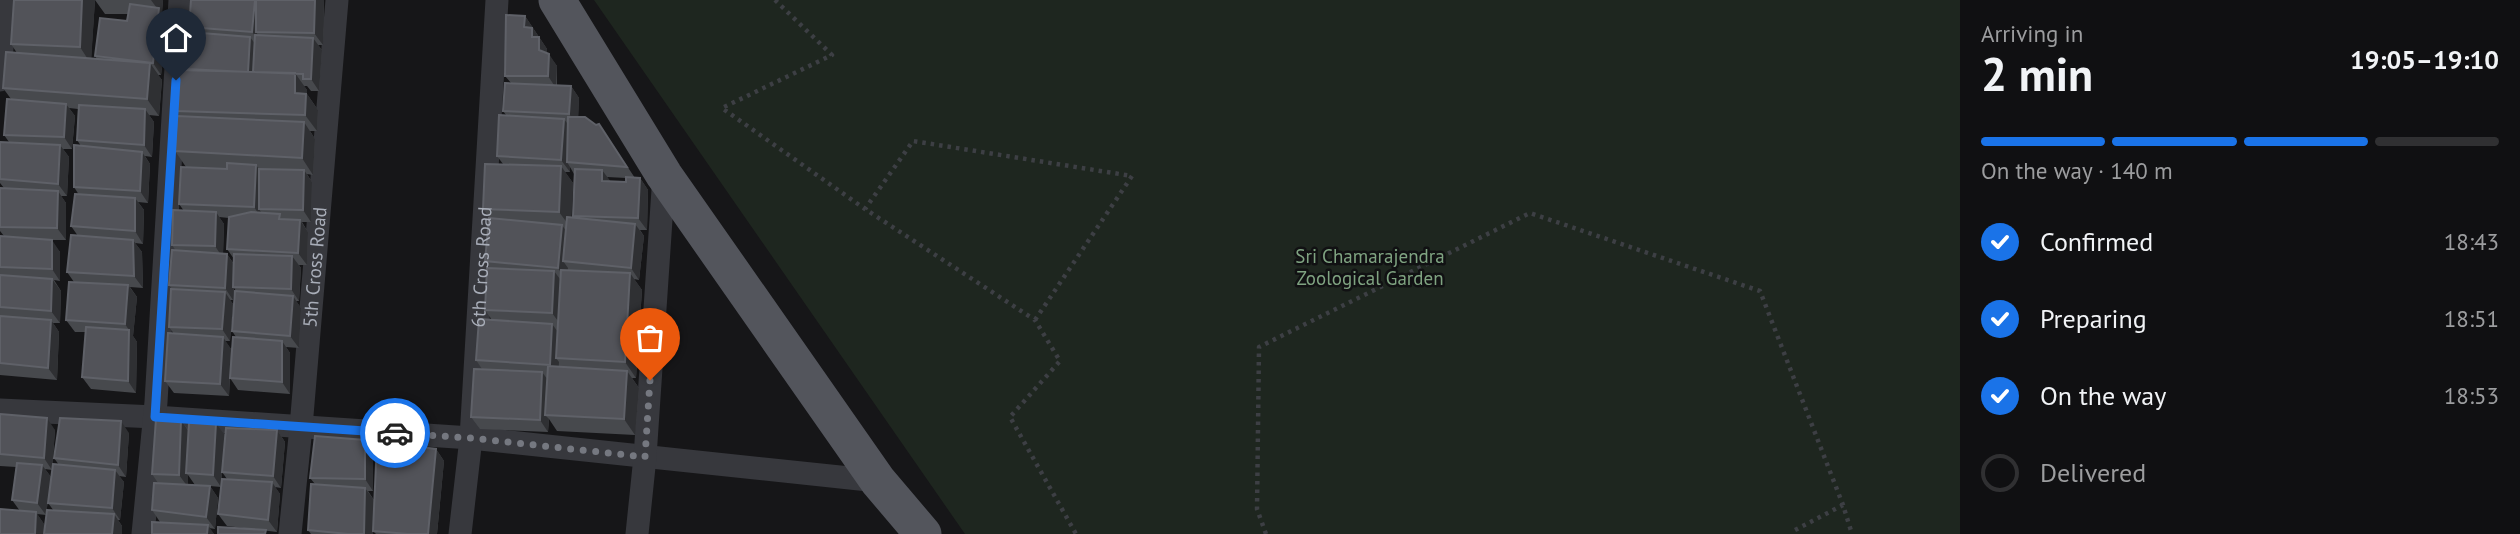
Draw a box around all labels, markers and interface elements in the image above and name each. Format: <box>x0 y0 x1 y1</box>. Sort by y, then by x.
pin <box>146 8 206 80</box>
icon: home <box>157 19 195 57</box>
text: Arriving in <box>1981 19 2083 48</box>
text: 19:05–19:10 <box>2350 43 2499 76</box>
text: 2 min <box>1981 44 2093 104</box>
text: On the way · 140 m <box>1981 156 2173 185</box>
street label: 5th Cross Road <box>297 206 332 328</box>
street label: 6th Cross Road <box>466 206 497 328</box>
icon: check <box>1981 223 2019 261</box>
text: Confirmed <box>2040 225 2153 258</box>
text: 18:43 <box>2444 227 2499 256</box>
park label: Sri Chamarajendra Zoological Garden <box>1295 244 1445 290</box>
icon: check <box>1981 300 2019 338</box>
text: Preparing <box>2040 302 2147 335</box>
text: 18:51 <box>2444 304 2499 333</box>
pin <box>620 308 680 380</box>
icon: bag <box>631 319 669 357</box>
icon: check <box>1981 377 2019 415</box>
text: On the way <box>2040 379 2166 412</box>
text: 18:53 <box>2444 381 2499 410</box>
courier <box>360 398 430 468</box>
icon: car <box>376 414 414 452</box>
text: Delivered <box>2040 456 2146 489</box>

